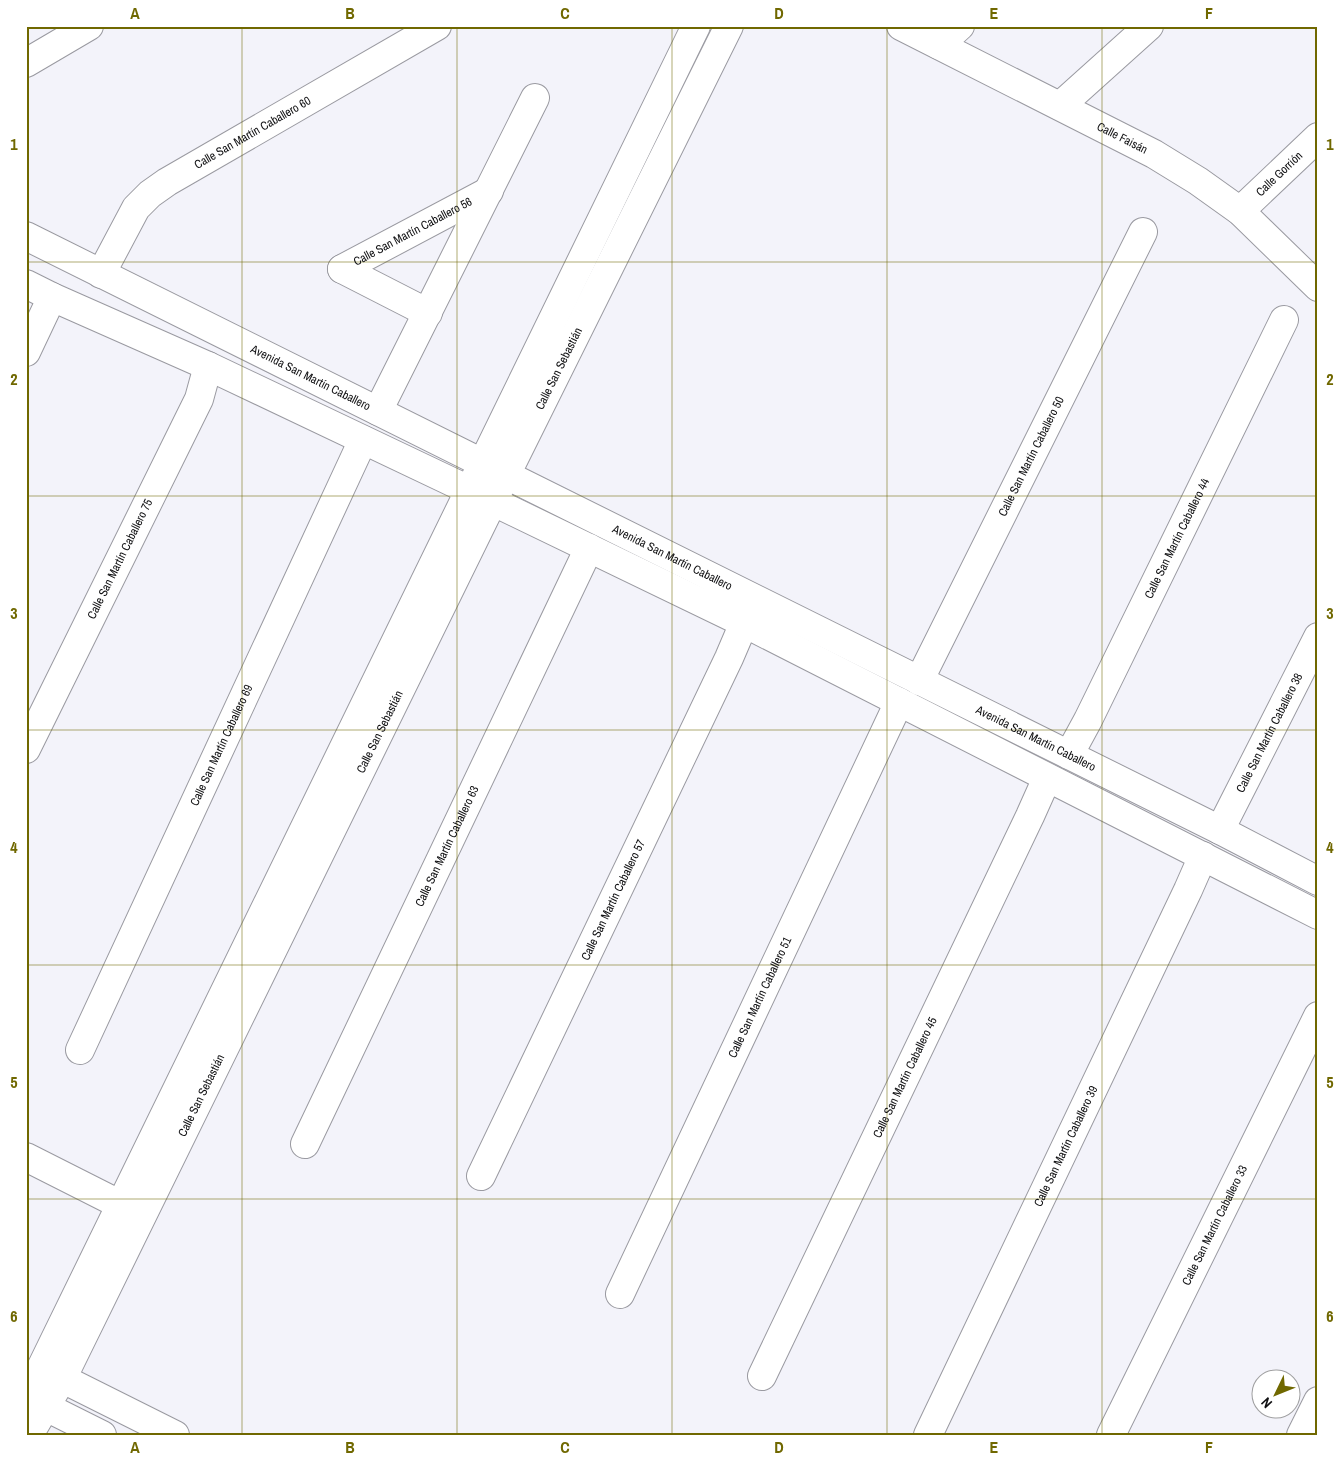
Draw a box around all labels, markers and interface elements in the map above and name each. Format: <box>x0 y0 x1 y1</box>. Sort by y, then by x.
text: A <box>130 2 140 24</box>
text: B <box>345 2 355 24</box>
text: C <box>560 2 570 24</box>
text: D <box>774 2 784 24</box>
text: E <box>990 2 999 24</box>
text: F <box>1205 2 1213 24</box>
street label: Calle San Martín Caballero 60 <box>191 93 314 173</box>
street label: Calle Faisán <box>1094 118 1150 157</box>
text: 1 <box>10 133 18 155</box>
text: 1 <box>1326 133 1334 155</box>
street label: Calle Gorrión <box>1252 148 1306 200</box>
street label: Calle San Martín Caballero 56 <box>351 193 475 270</box>
street label: Calle San Sebastián <box>532 325 586 412</box>
street label: Avenida San Martín Caballero <box>247 341 373 414</box>
text: 2 <box>10 368 18 390</box>
text: 2 <box>1326 368 1334 390</box>
street label: Calle San Martín Caballero 50 <box>994 394 1068 519</box>
street label: Calle San Martín Caballero 44 <box>1141 475 1213 601</box>
street label: Calle San Martín Caballero 75 <box>83 496 157 622</box>
street label: Avenida San Martín Caballero <box>609 521 735 594</box>
text: 3 <box>10 602 18 624</box>
text: 3 <box>1326 602 1334 624</box>
street label: Calle San Martín Caballero 38 <box>1232 670 1306 795</box>
street label: Calle San Martín Caballero 69 <box>186 682 256 808</box>
street label: Calle San Sebastián <box>353 688 407 776</box>
street label: Avenida San Martín Caballero <box>972 701 1099 775</box>
street label: Calle San Martín Caballero 63 <box>411 783 483 909</box>
text: 4 <box>10 836 18 858</box>
text: 4 <box>1326 836 1334 858</box>
street label: Calle San Martín Caballero 57 <box>577 837 649 963</box>
street label: Calle San Martín Caballero 51 <box>724 934 795 1060</box>
street label: Calle San Martín Caballero 45 <box>869 1014 941 1140</box>
street label: Calle San Sebastián <box>174 1051 228 1139</box>
text: 5 <box>10 1071 18 1093</box>
text: 5 <box>1326 1071 1334 1093</box>
street label: Calle San Martín Caballero 39 <box>1030 1083 1101 1209</box>
street label: Calle San Martín Caballero 33 <box>1178 1162 1251 1288</box>
text: 6 <box>10 1305 18 1327</box>
text: 6 <box>1326 1305 1334 1327</box>
north arrow <box>1252 1368 1302 1418</box>
text: N <box>1257 1394 1276 1412</box>
text: A <box>130 1436 140 1458</box>
text: B <box>345 1436 355 1458</box>
text: C <box>560 1436 570 1458</box>
text: D <box>774 1436 784 1458</box>
text: E <box>990 1436 999 1458</box>
text: F <box>1205 1436 1213 1458</box>

